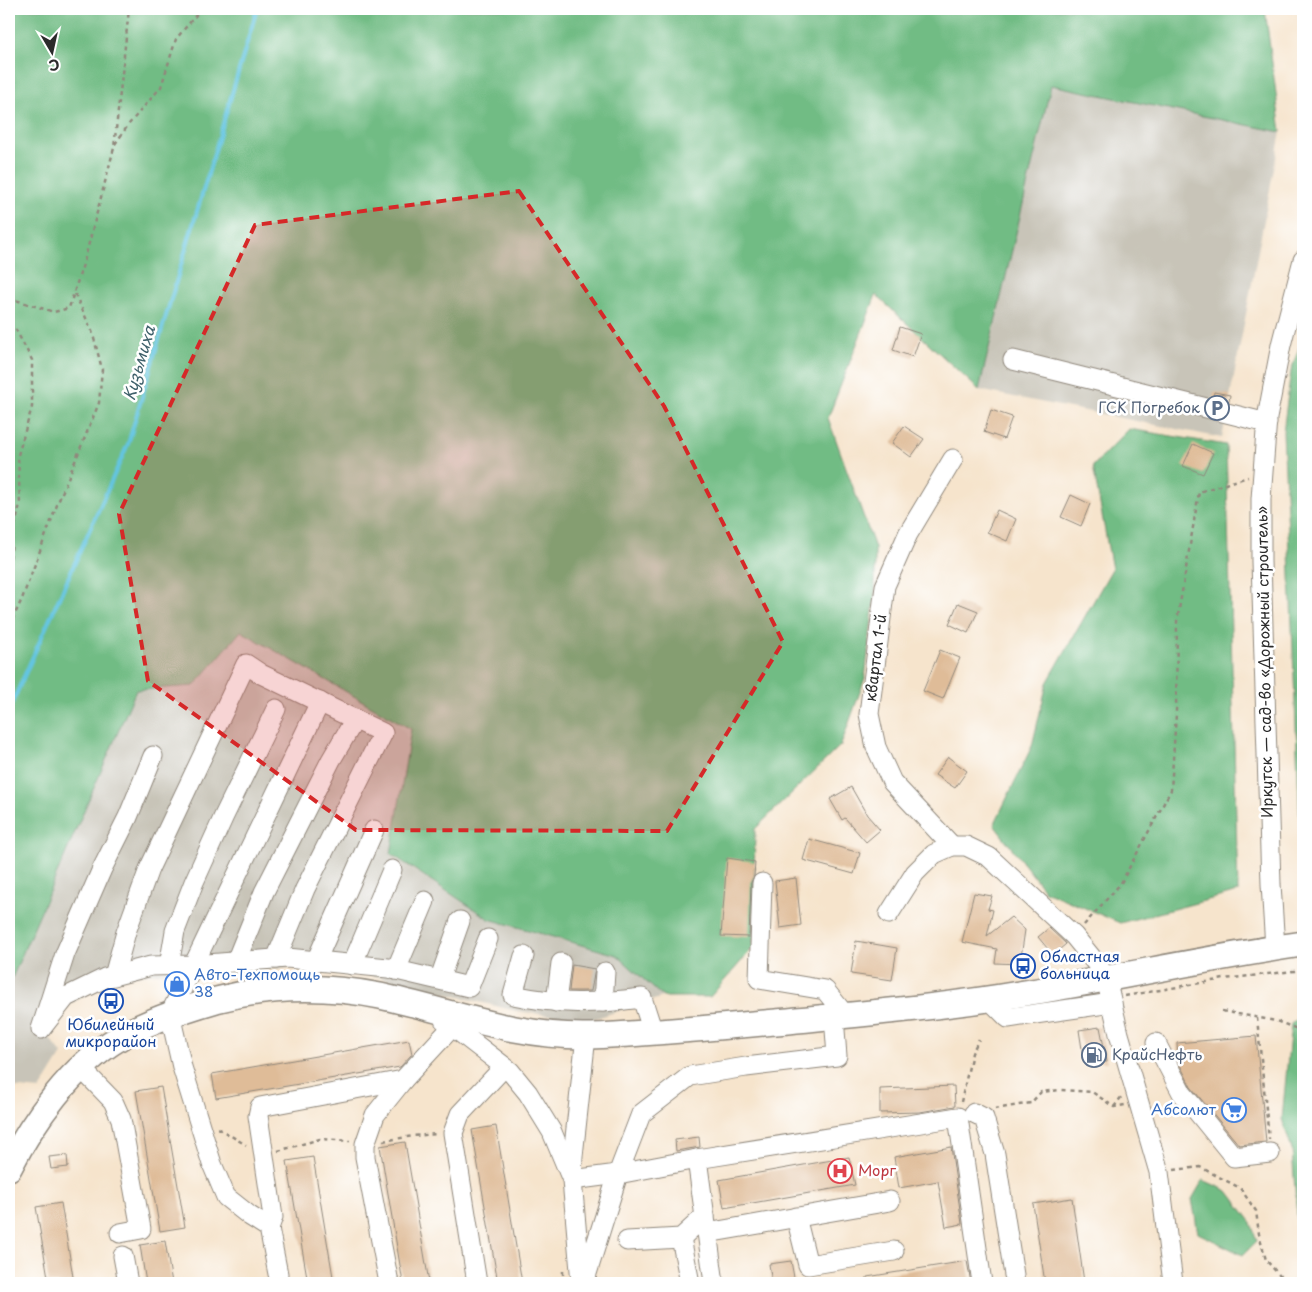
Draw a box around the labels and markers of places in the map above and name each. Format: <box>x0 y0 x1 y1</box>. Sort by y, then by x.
place label: ГСК Погребок <box>1098 395 1200 418</box>
parking icon: ГСК Погребок <box>1204 395 1230 421</box>
place label: Областная больница <box>1040 944 1120 984</box>
bus stop icon: Областная больница <box>1010 953 1036 979</box>
place label: Авто-Техпомощь 38 <box>194 962 320 1002</box>
shop icon: Авто-Техпомощь 38 <box>164 971 190 997</box>
bus stop icon: Юбилейный микрорайон <box>98 988 124 1014</box>
place label: Юбилейный микрорайон <box>65 1012 157 1052</box>
fuel station icon: КрайсНефть <box>1081 1042 1107 1068</box>
place label: КрайсНефть <box>1112 1042 1202 1065</box>
place label: Абсолют <box>1151 1097 1217 1120</box>
supermarket icon: Абсолют <box>1221 1097 1247 1123</box>
hospital icon: Морг <box>827 1158 853 1184</box>
place label: Морг <box>858 1158 896 1181</box>

